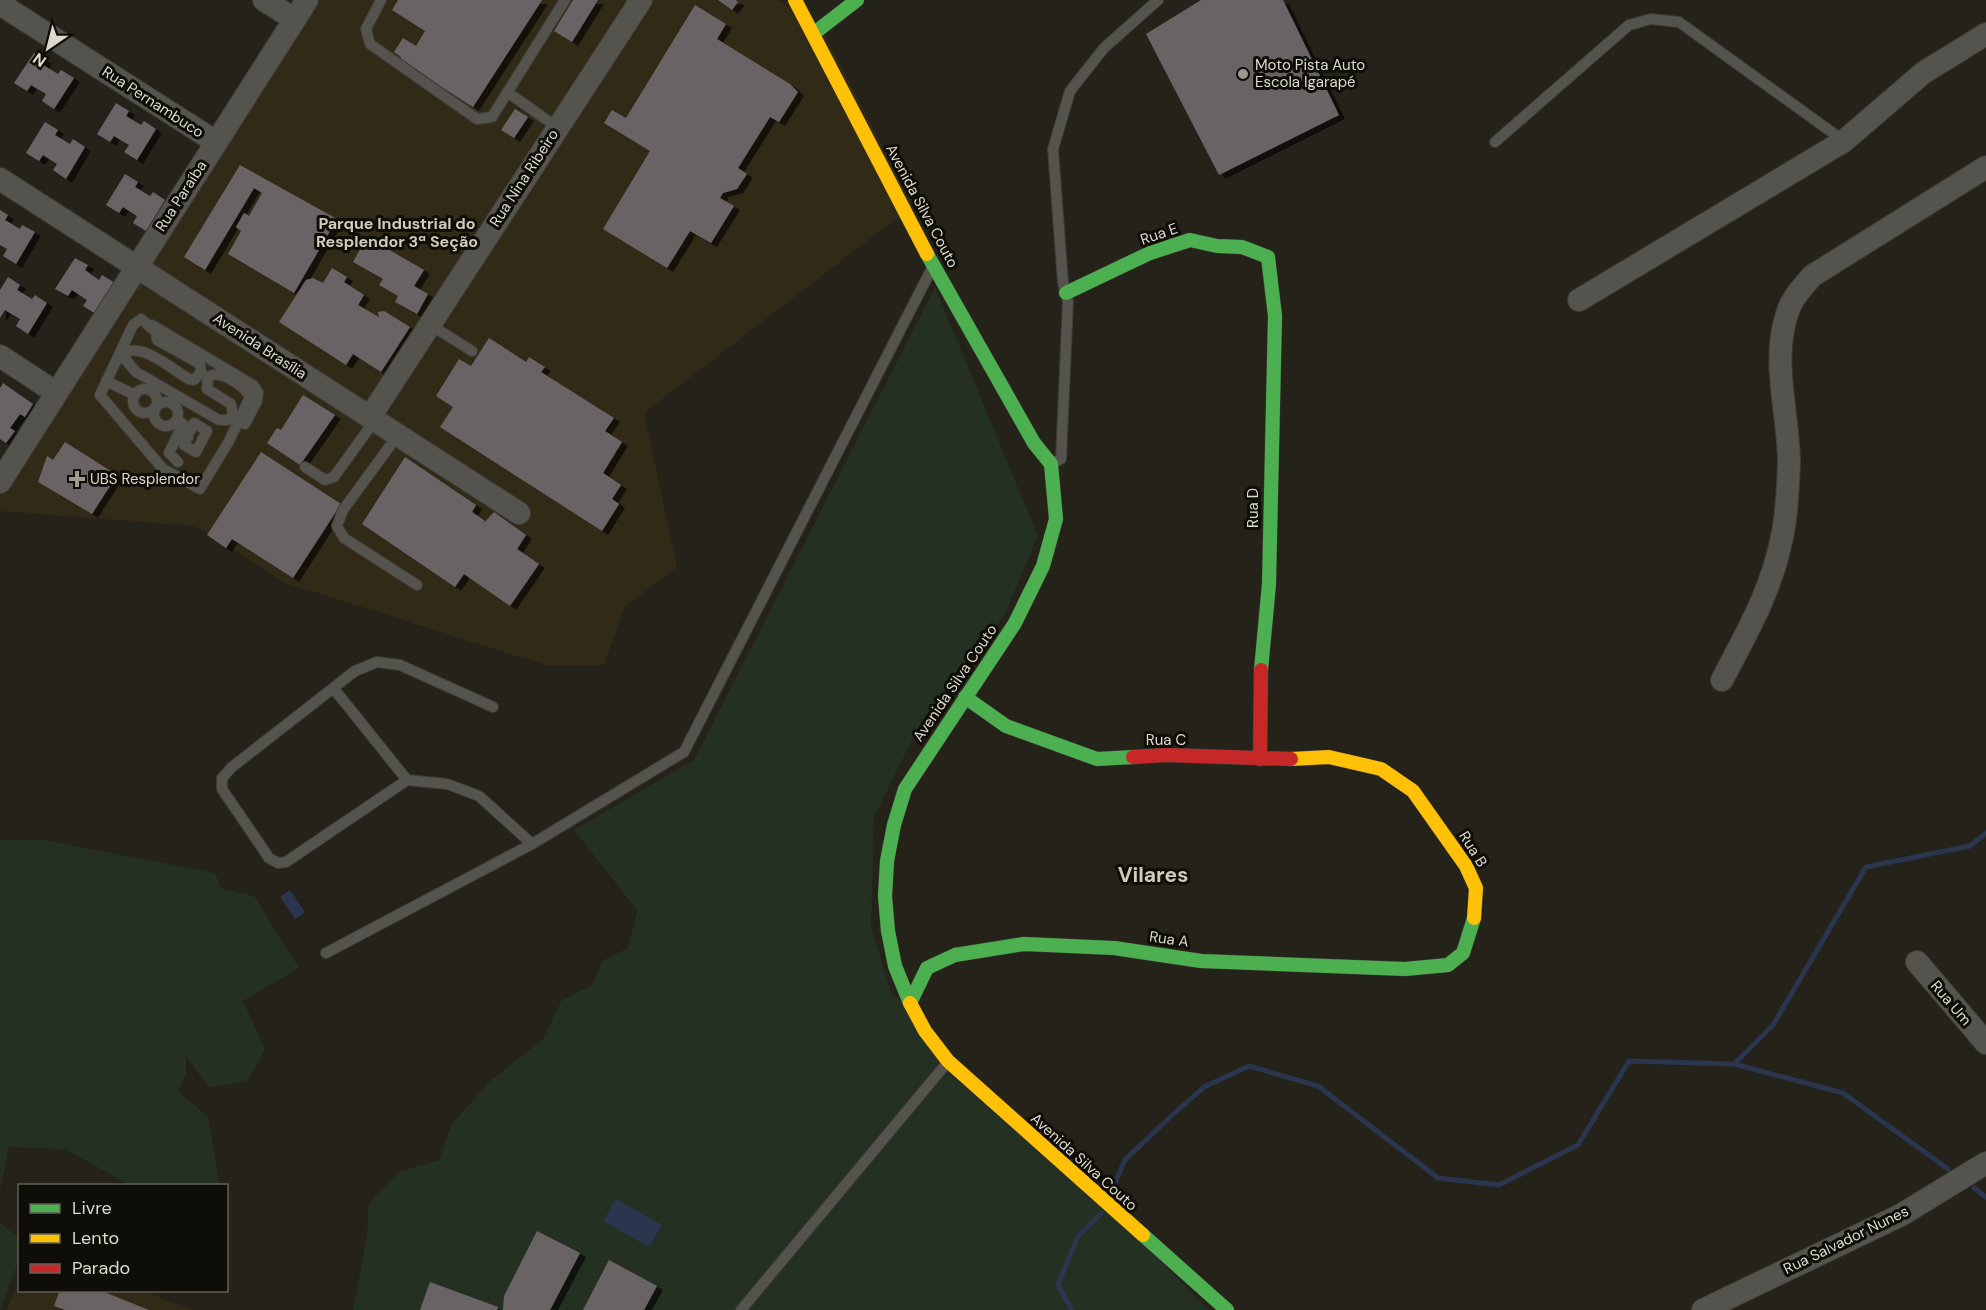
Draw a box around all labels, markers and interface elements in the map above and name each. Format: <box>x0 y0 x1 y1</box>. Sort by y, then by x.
north arrow <box>18 18 78 78</box>
text: N <box>29 48 50 72</box>
place label: Moto Pista Auto Escola Igarapé <box>1255 55 1365 92</box>
street label: Rua Pernambuco <box>98 62 208 142</box>
marker: Moto Pista Auto Escola Igarapé <box>1236 67 1250 81</box>
street label: Rua Nina Ribeiro <box>485 125 563 231</box>
street label: Avenida Silva Couto <box>881 141 963 271</box>
street label: Rua Paraíba <box>151 157 211 235</box>
district label: Parque Industrial do Resplendor 3ª Seção <box>316 213 478 252</box>
street label: Rua E <box>1138 218 1180 250</box>
street label: Avenida Brasília <box>209 308 311 384</box>
place label: UBS Resplendor <box>90 469 200 489</box>
marker: UBS Resplendor <box>68 470 86 488</box>
street label: Rua D <box>1243 488 1263 528</box>
street label: Avenida Silva Couto <box>908 620 1002 745</box>
street label: Rua C <box>1146 730 1186 750</box>
street label: Rua B <box>1454 827 1492 871</box>
district label: Vilares <box>1118 861 1188 889</box>
street label: Rua A <box>1148 926 1190 952</box>
street label: Rua Um <box>1926 976 1976 1030</box>
street label: Avenida Silva Couto <box>1026 1109 1142 1215</box>
legend <box>18 1184 228 1292</box>
text: Livre <box>72 1196 112 1220</box>
street label: Rua Salvador Nunes <box>1780 1201 1912 1279</box>
text: Lento <box>72 1226 119 1250</box>
text: Parado <box>72 1256 130 1280</box>

